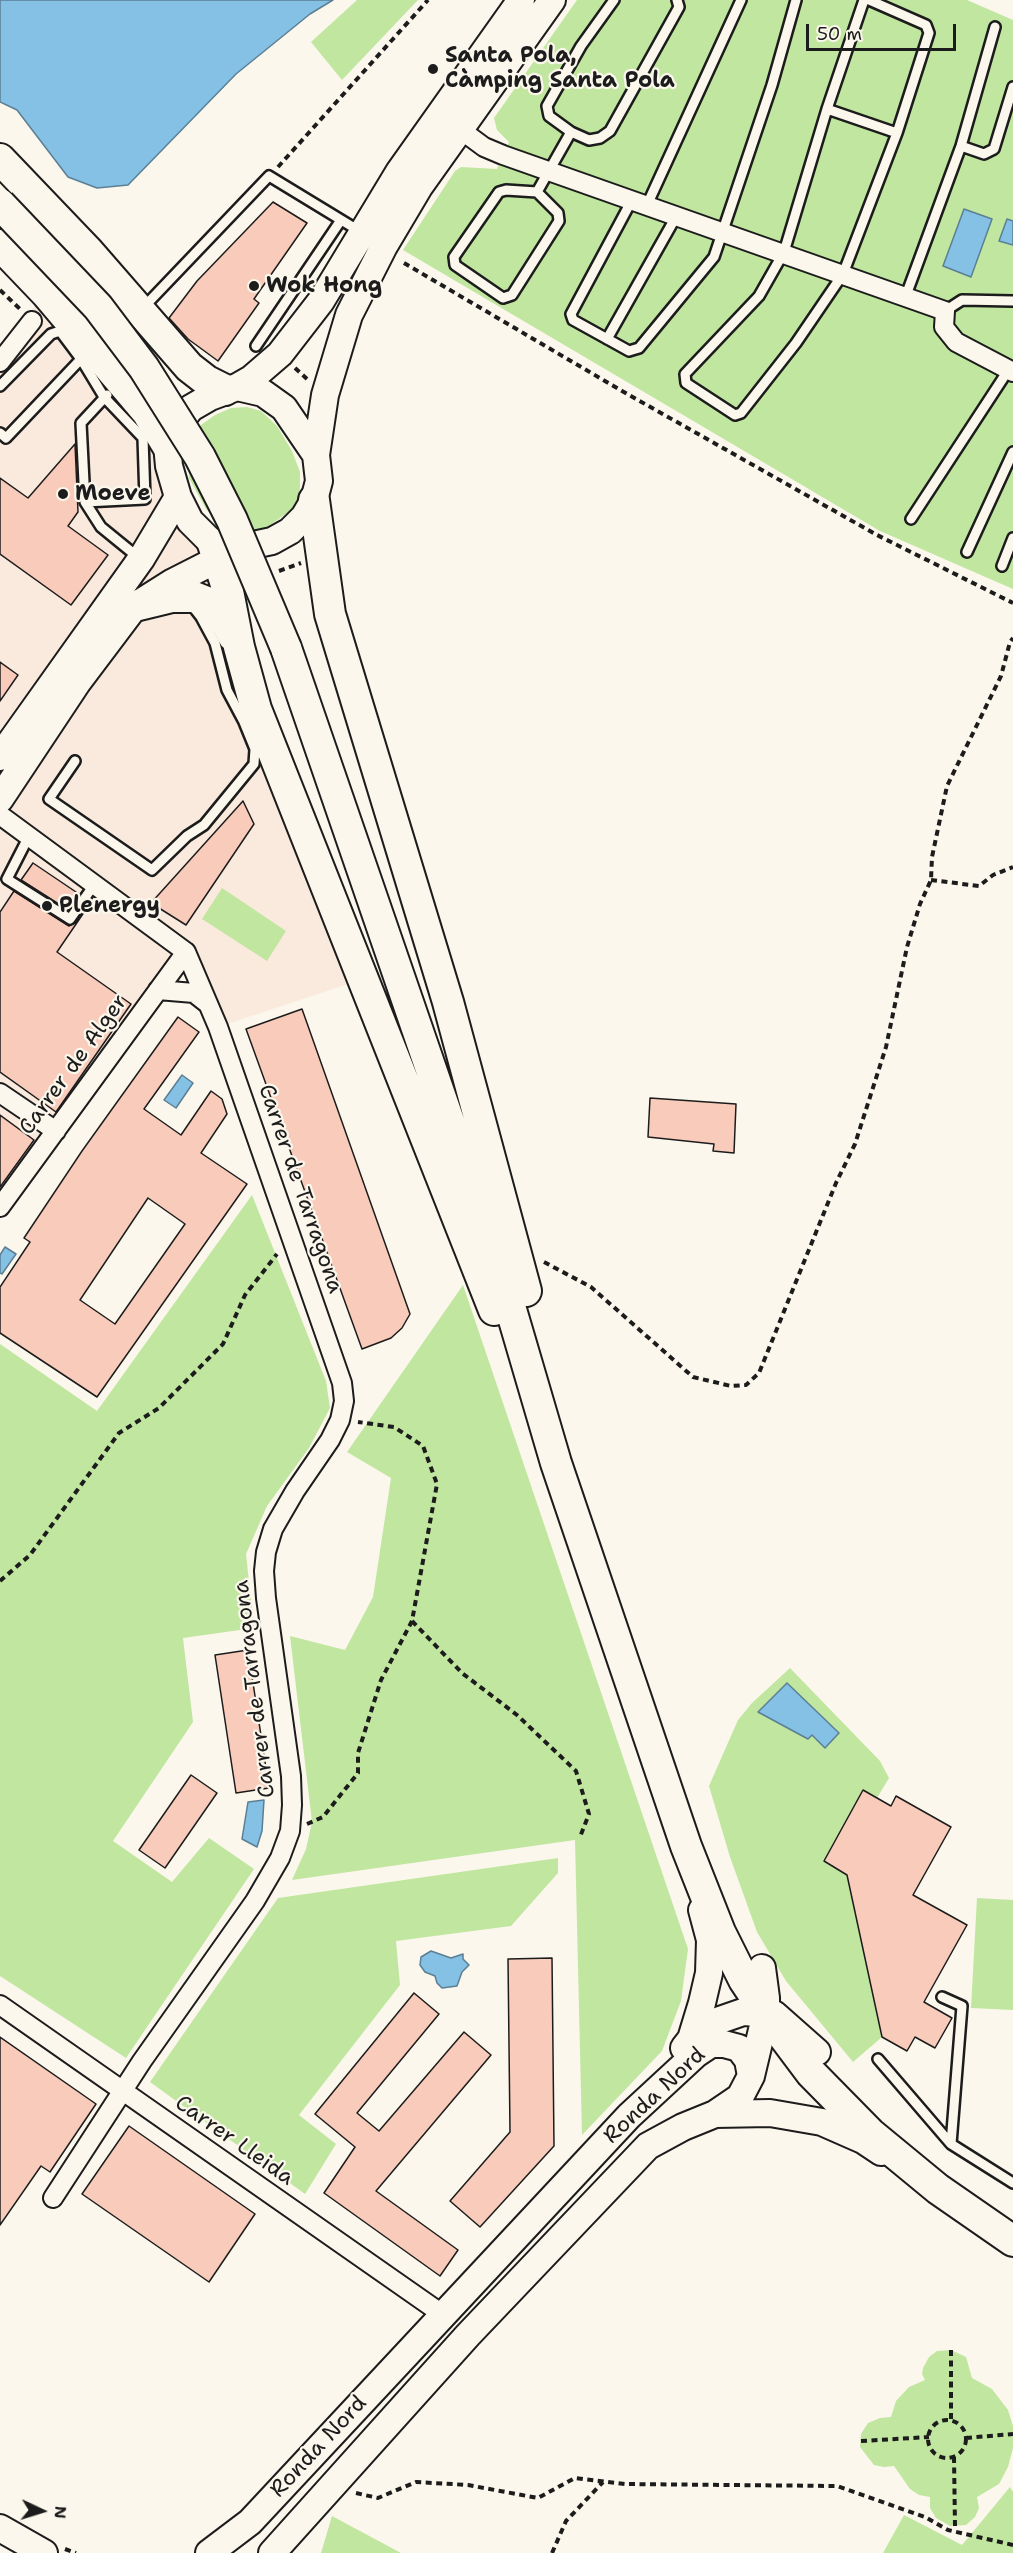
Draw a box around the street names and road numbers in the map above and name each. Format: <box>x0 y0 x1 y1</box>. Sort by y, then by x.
street label: Carrer de Alger <box>14 990 134 1140</box>
street label: Carrer de Tarragona <box>252 1081 348 1297</box>
street label: Carrer de Tarragona <box>229 1579 281 1799</box>
street label: Ronda Nord <box>599 2042 711 2150</box>
street label: Carrer Lleida <box>169 2090 299 2192</box>
street label: Ronda Nord <box>265 2391 373 2503</box>

